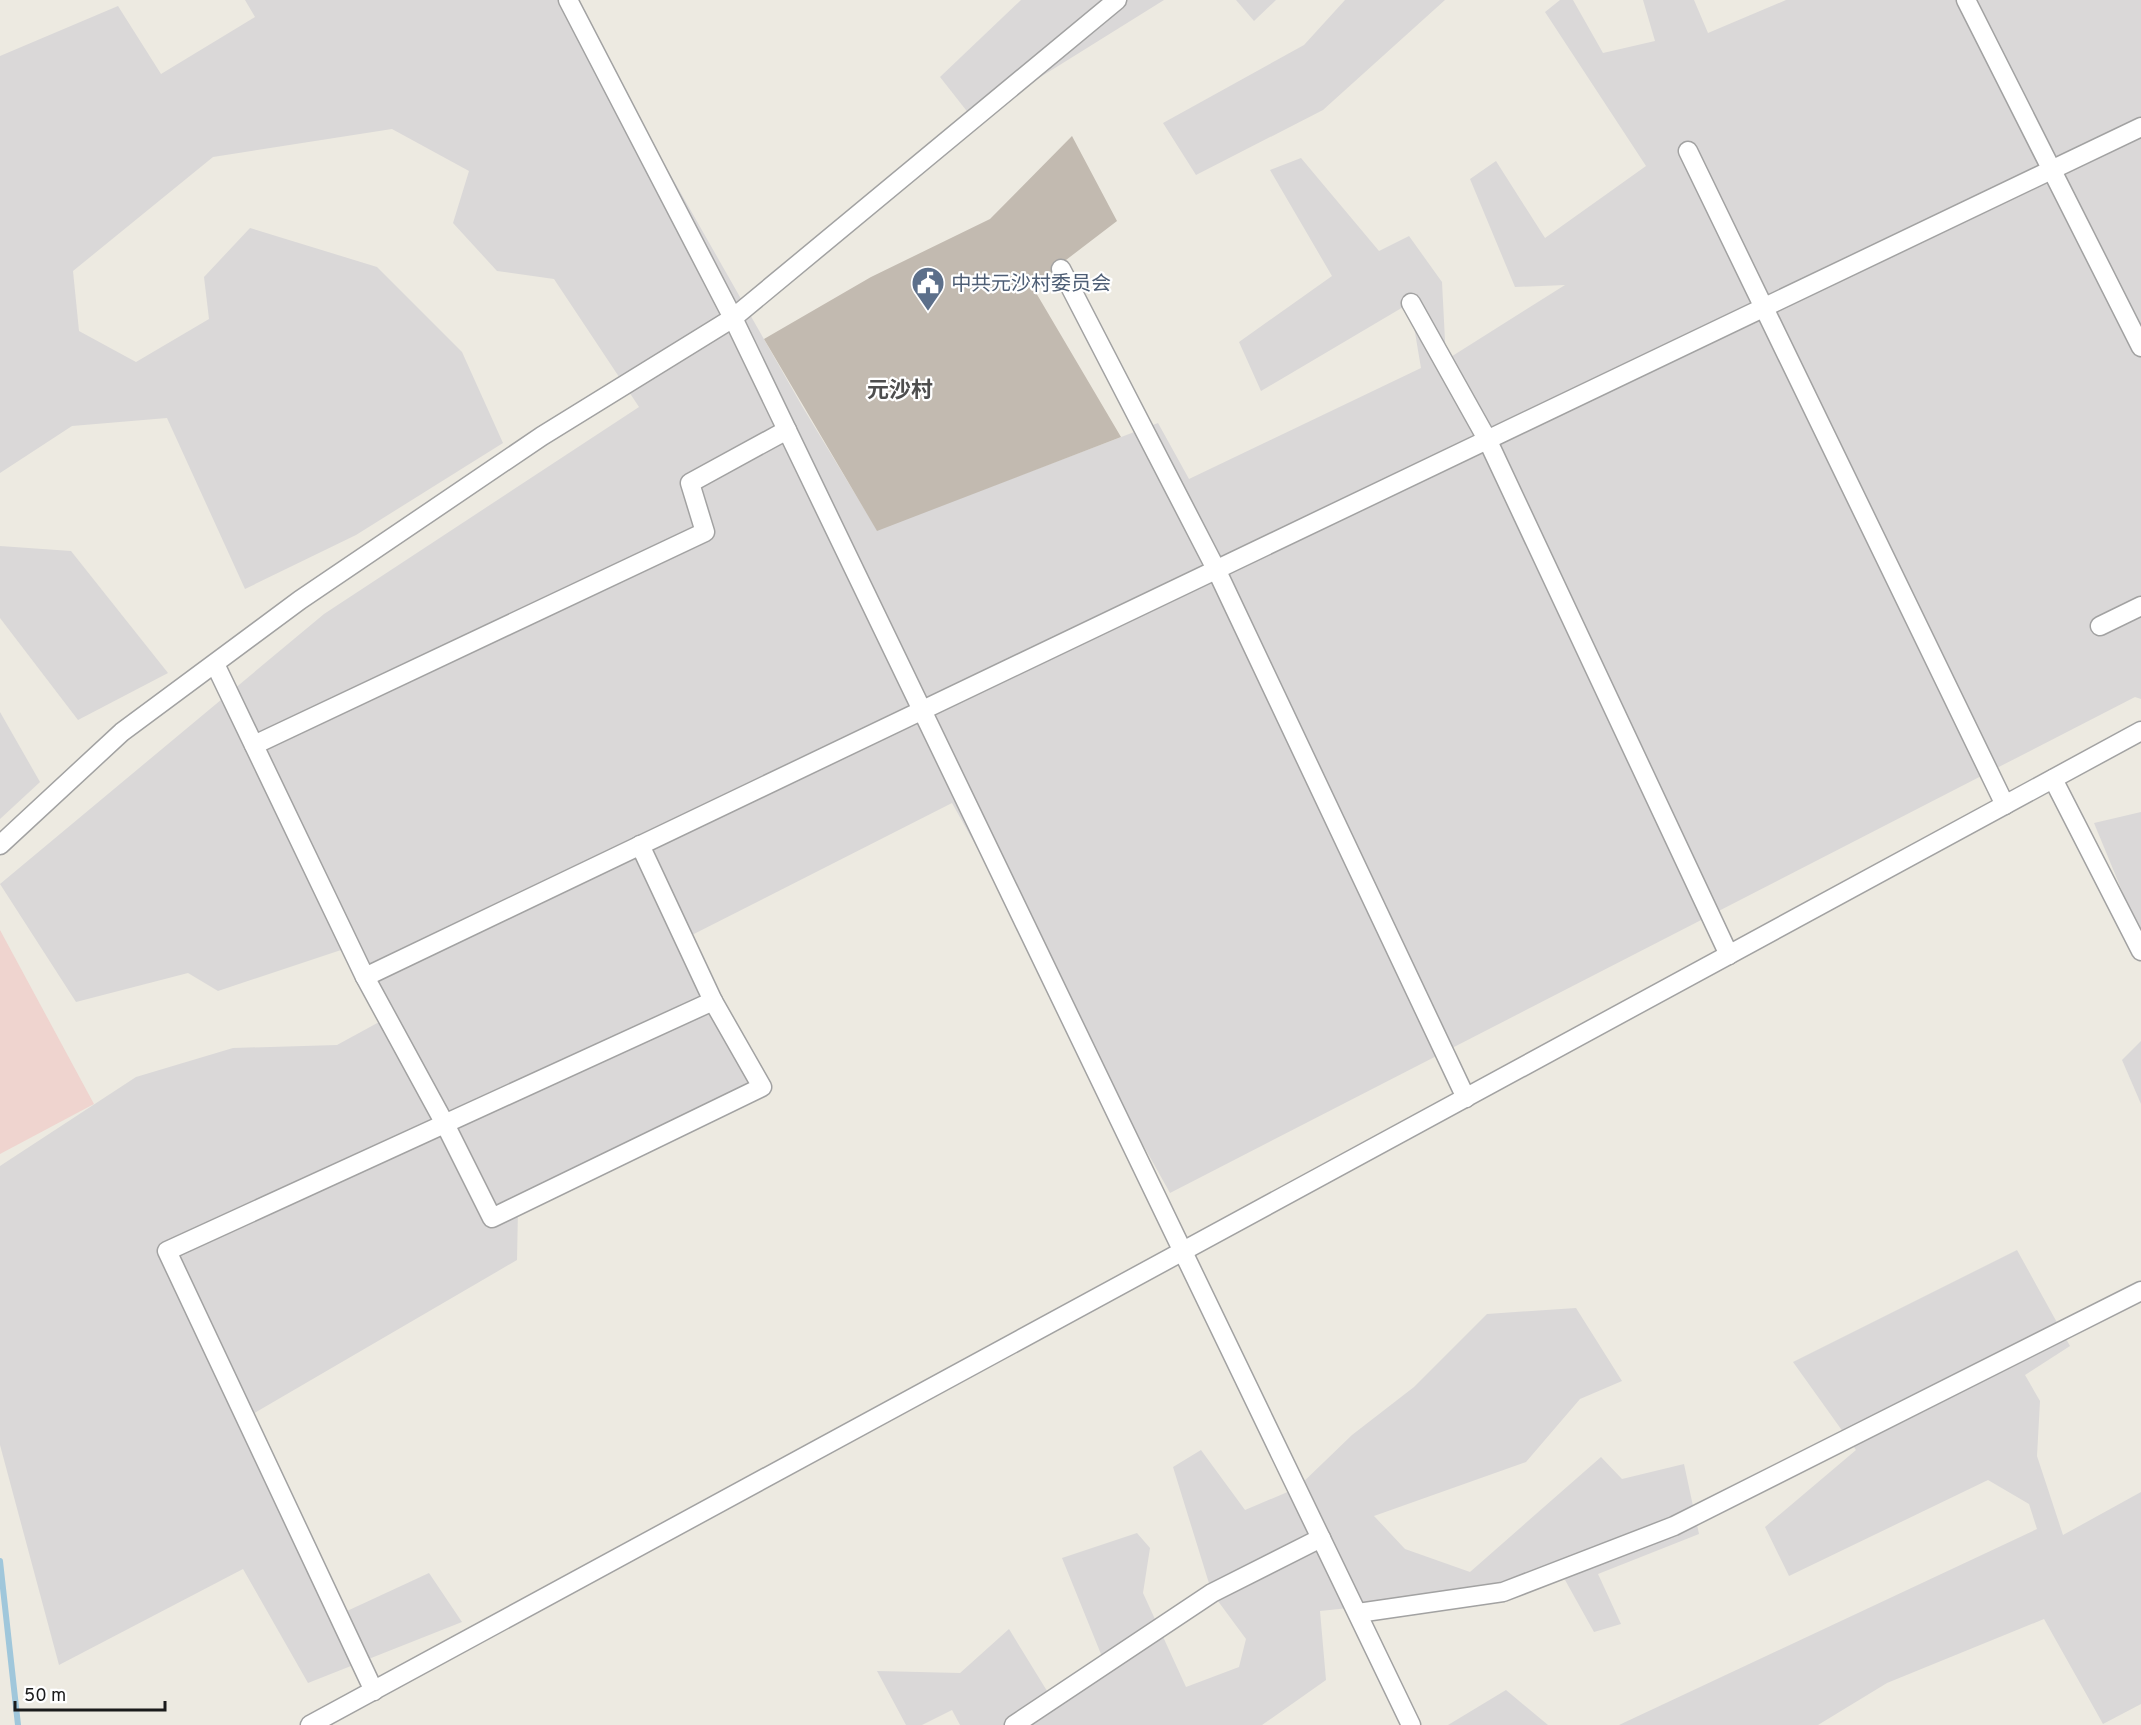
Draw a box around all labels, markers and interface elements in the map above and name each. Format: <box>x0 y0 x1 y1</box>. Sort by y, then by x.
public building icon: 中共元沙村委员会 <box>910 265 946 312</box>
place label: 中共元沙村委员会 <box>951 272 1111 298</box>
district label: 元沙村 <box>867 378 933 405</box>
scale bar <box>15 1674 165 1712</box>
text: 50 m <box>24 1685 66 1708</box>

